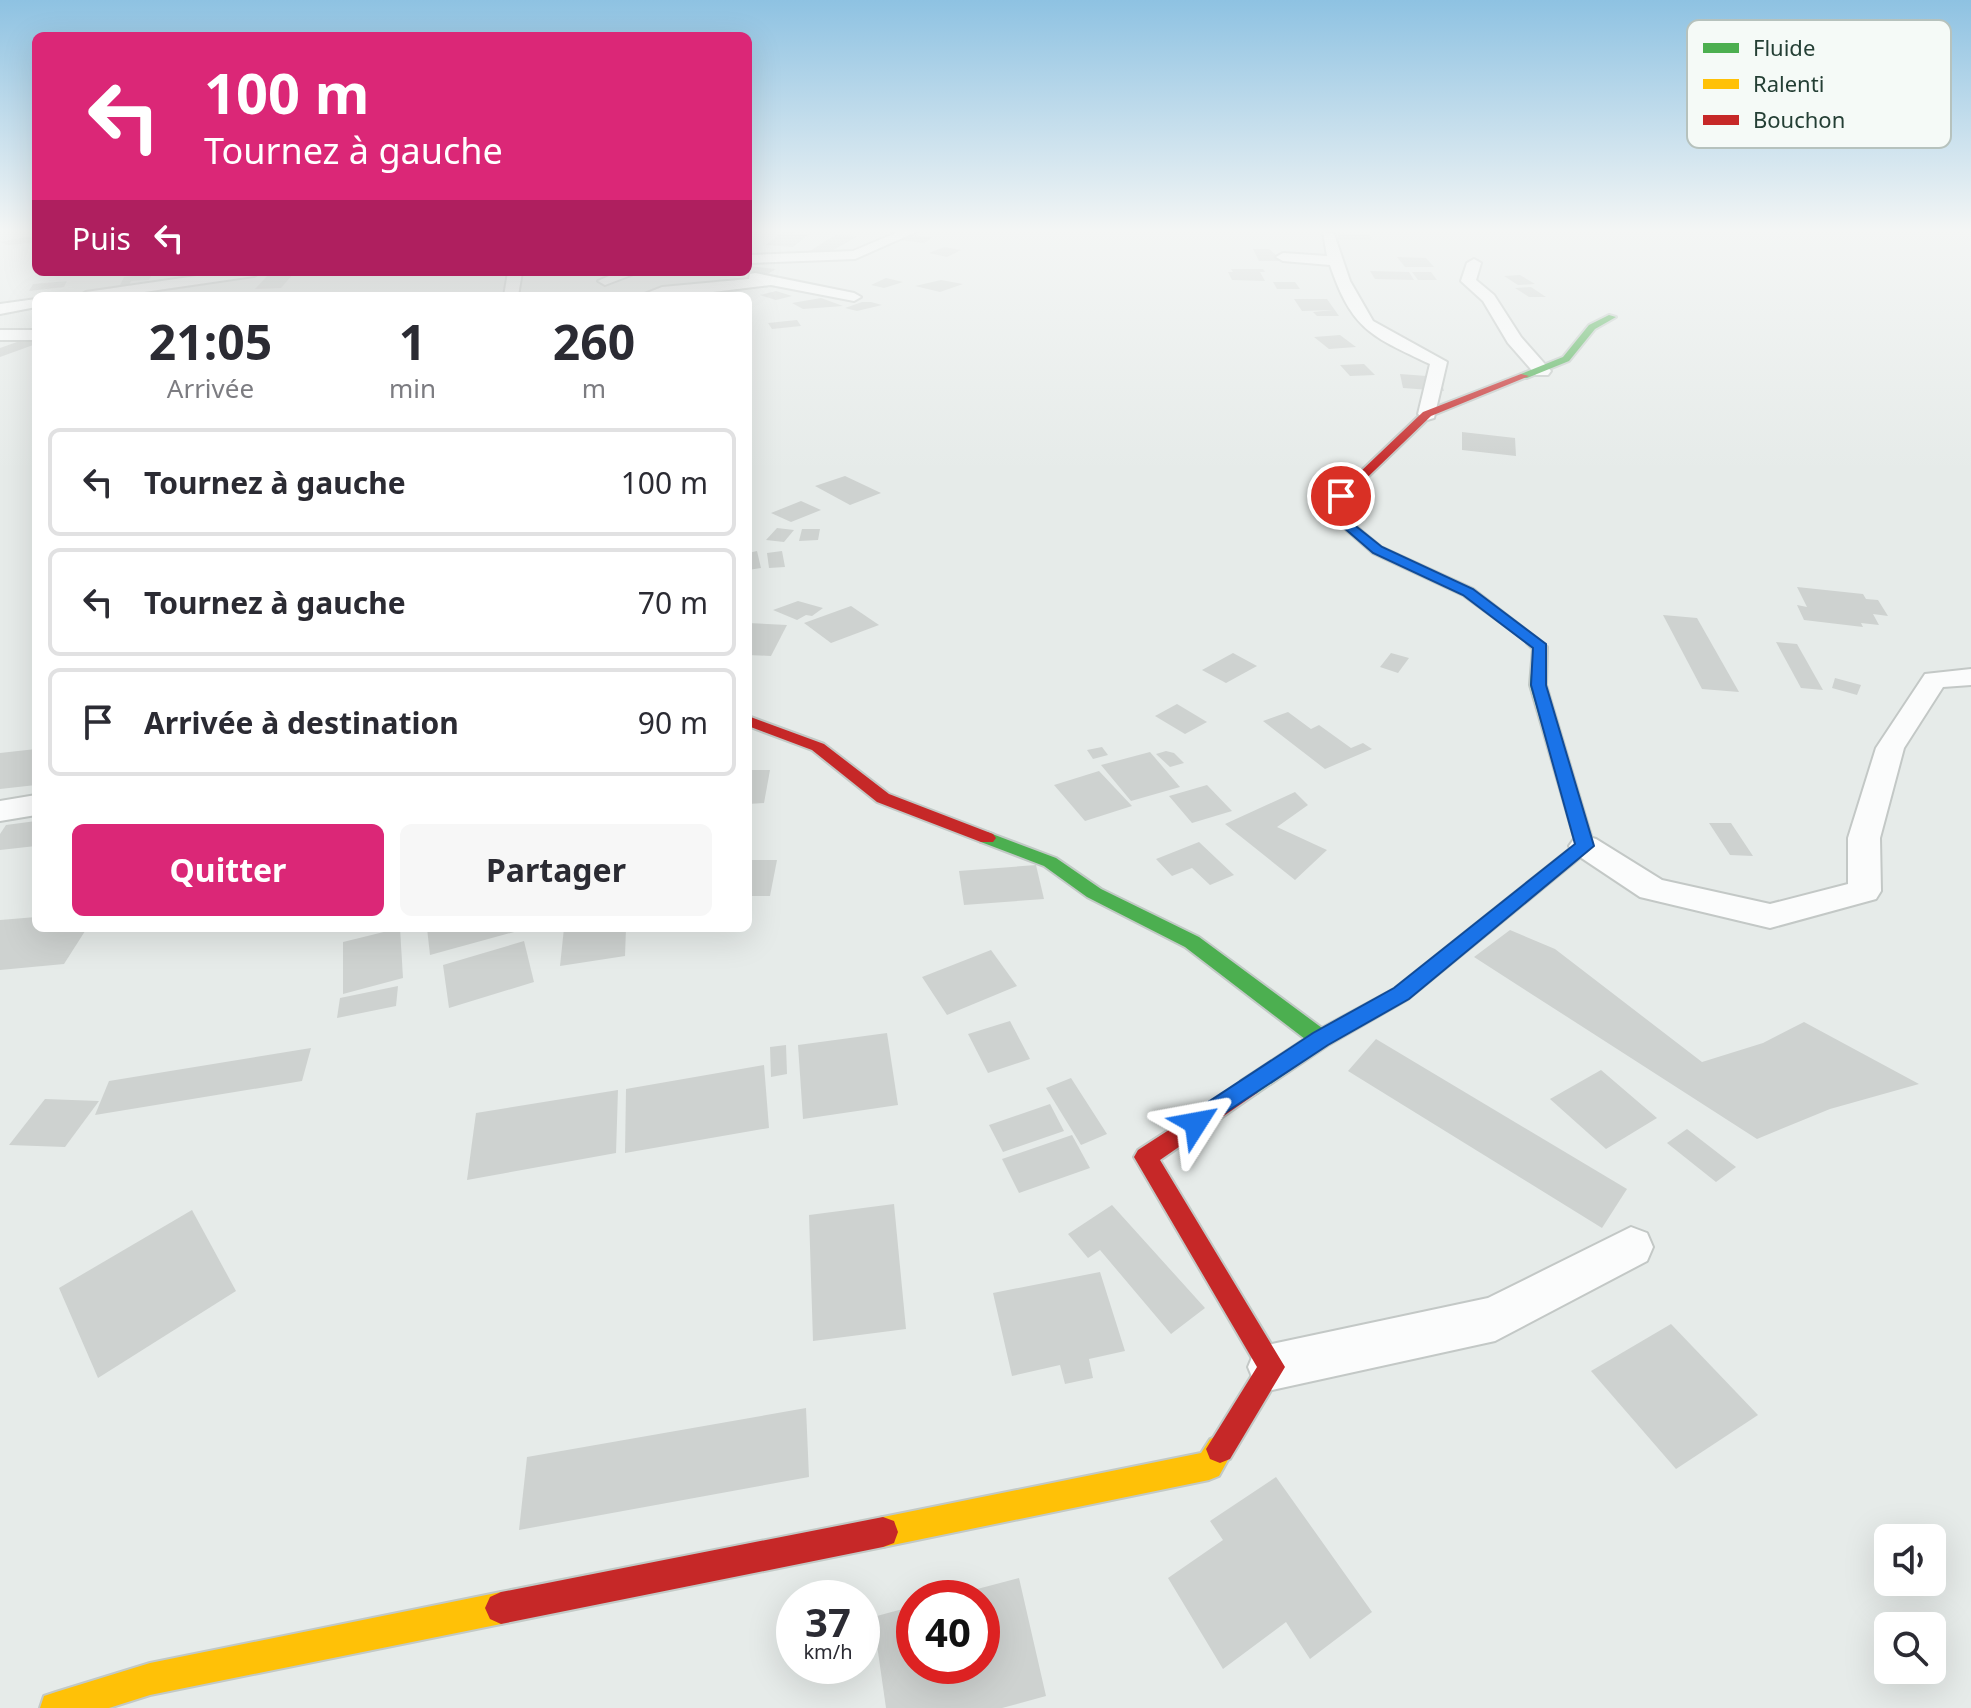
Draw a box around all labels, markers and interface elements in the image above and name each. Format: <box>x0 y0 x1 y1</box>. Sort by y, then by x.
legend <box>1687 20 1951 148</box>
text: Fluide <box>1753 32 1815 62</box>
text: 100 m <box>204 54 369 130</box>
icon: left <box>72 64 176 168</box>
text: Ralenti <box>1753 68 1824 98</box>
text: Bouchon <box>1753 104 1845 134</box>
text: Tournez à gauche <box>204 126 503 175</box>
icon: left <box>147 216 191 260</box>
text: Puis <box>72 218 131 259</box>
text: 21:05 <box>149 309 272 374</box>
text: 1 <box>399 309 426 374</box>
text: 260 <box>553 309 635 374</box>
text: Arrivée <box>167 370 254 406</box>
text: min <box>389 370 436 406</box>
text: m <box>582 370 606 406</box>
icon: left <box>76 460 120 504</box>
text: Tournez à gauche <box>144 462 406 503</box>
text: 100 m <box>621 462 708 503</box>
pin <box>1307 462 1375 530</box>
icon: arrive <box>1319 474 1363 518</box>
icon: left <box>76 580 120 624</box>
text: Tournez à gauche <box>144 582 406 623</box>
text: 70 m <box>638 582 708 623</box>
icon: arrive <box>76 700 120 744</box>
text: Arrivée à destination <box>144 702 459 743</box>
text: 90 m <box>638 702 708 743</box>
button: Quitter <box>72 824 384 916</box>
button: Partager <box>400 824 712 916</box>
position arrow <box>1154 1081 1238 1165</box>
map controls <box>1874 1524 1946 1684</box>
button: sound <box>1874 1524 1946 1596</box>
speed limit sign: 40 <box>896 1580 1000 1684</box>
text: 37 <box>805 1594 851 1649</box>
button: search <box>1874 1612 1946 1684</box>
text: km/h <box>803 1638 853 1665</box>

